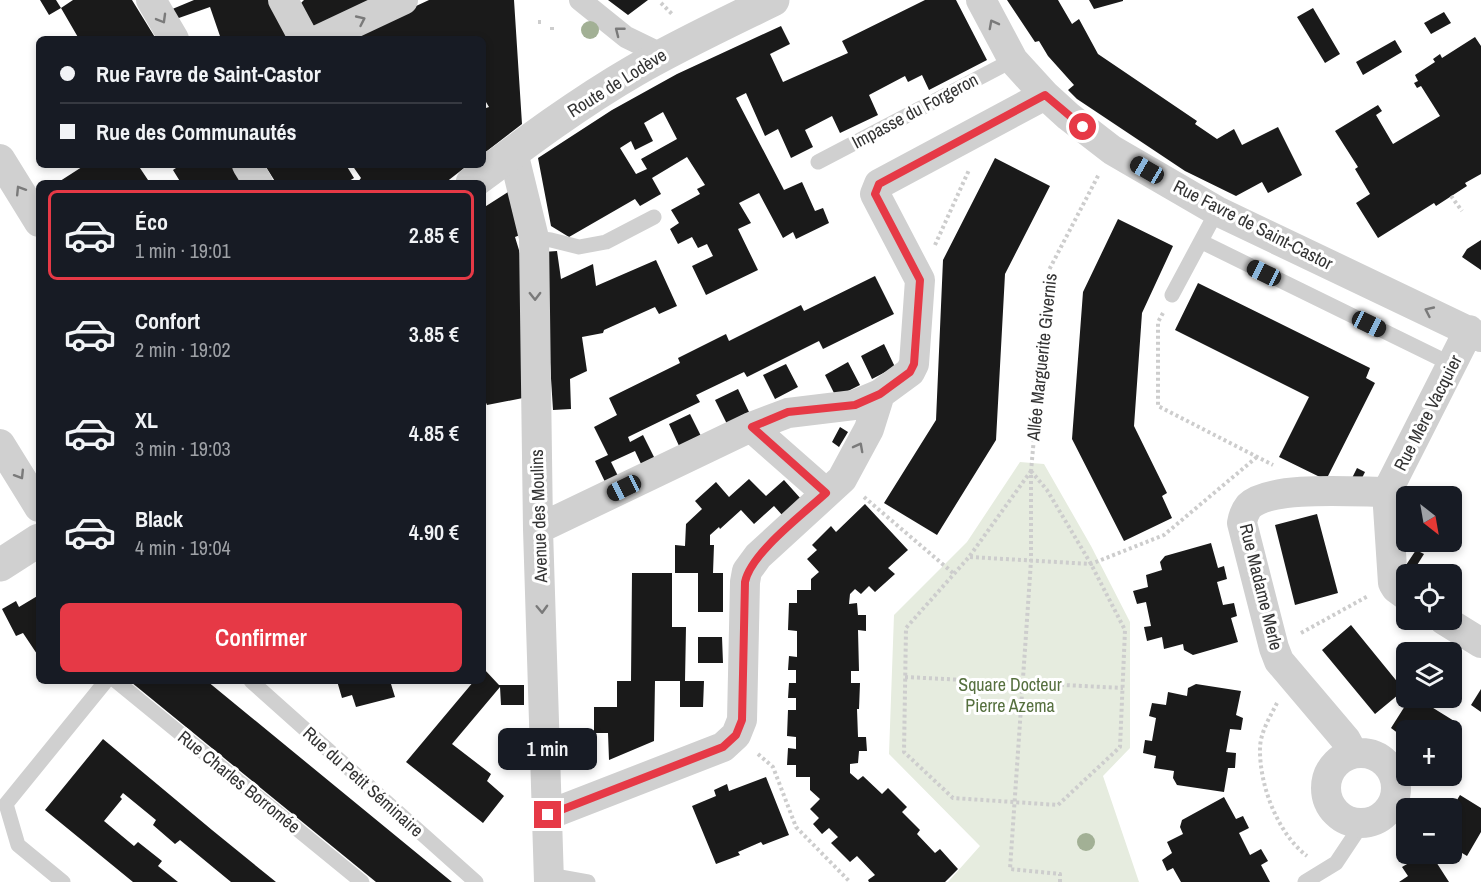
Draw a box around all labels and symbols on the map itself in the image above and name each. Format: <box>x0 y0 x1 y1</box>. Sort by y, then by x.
one-way arrow <box>155 13 167 24</box>
one-way arrow <box>355 15 366 27</box>
one-way arrow <box>989 20 1000 30</box>
one-way arrow <box>615 28 626 39</box>
street label: Route de Lodève <box>562 42 671 123</box>
street label: Impasse du Forgeron <box>847 67 982 154</box>
route start <box>1069 113 1096 140</box>
car <box>1127 153 1167 187</box>
street label: Rue Favre de Saint-Castor <box>1169 174 1337 276</box>
one-way arrow <box>15 186 27 196</box>
car <box>1244 257 1284 289</box>
street label: Allée Marguerite Givernis <box>1020 272 1063 443</box>
one-way arrow <box>529 292 541 301</box>
one-way arrow <box>1424 307 1435 319</box>
car <box>1349 308 1389 340</box>
street label: Rue Mère Vacquier <box>1388 350 1468 475</box>
one-way arrow <box>852 443 864 454</box>
street label: Avenue des Moulins <box>524 449 553 584</box>
one-way arrow <box>12 469 23 480</box>
car <box>604 472 644 504</box>
north arrow <box>1396 486 1462 552</box>
street label: Rue Madame Merle <box>1234 521 1289 653</box>
one-way arrow <box>535 604 548 613</box>
park label: Square Docteur Pierre Azema <box>958 672 1062 718</box>
street label: Rue du Petit Séminaire <box>298 721 429 843</box>
street label: Rue Charles Borromée <box>173 724 306 839</box>
callout: 1 min <box>498 728 598 770</box>
route end <box>534 801 561 828</box>

